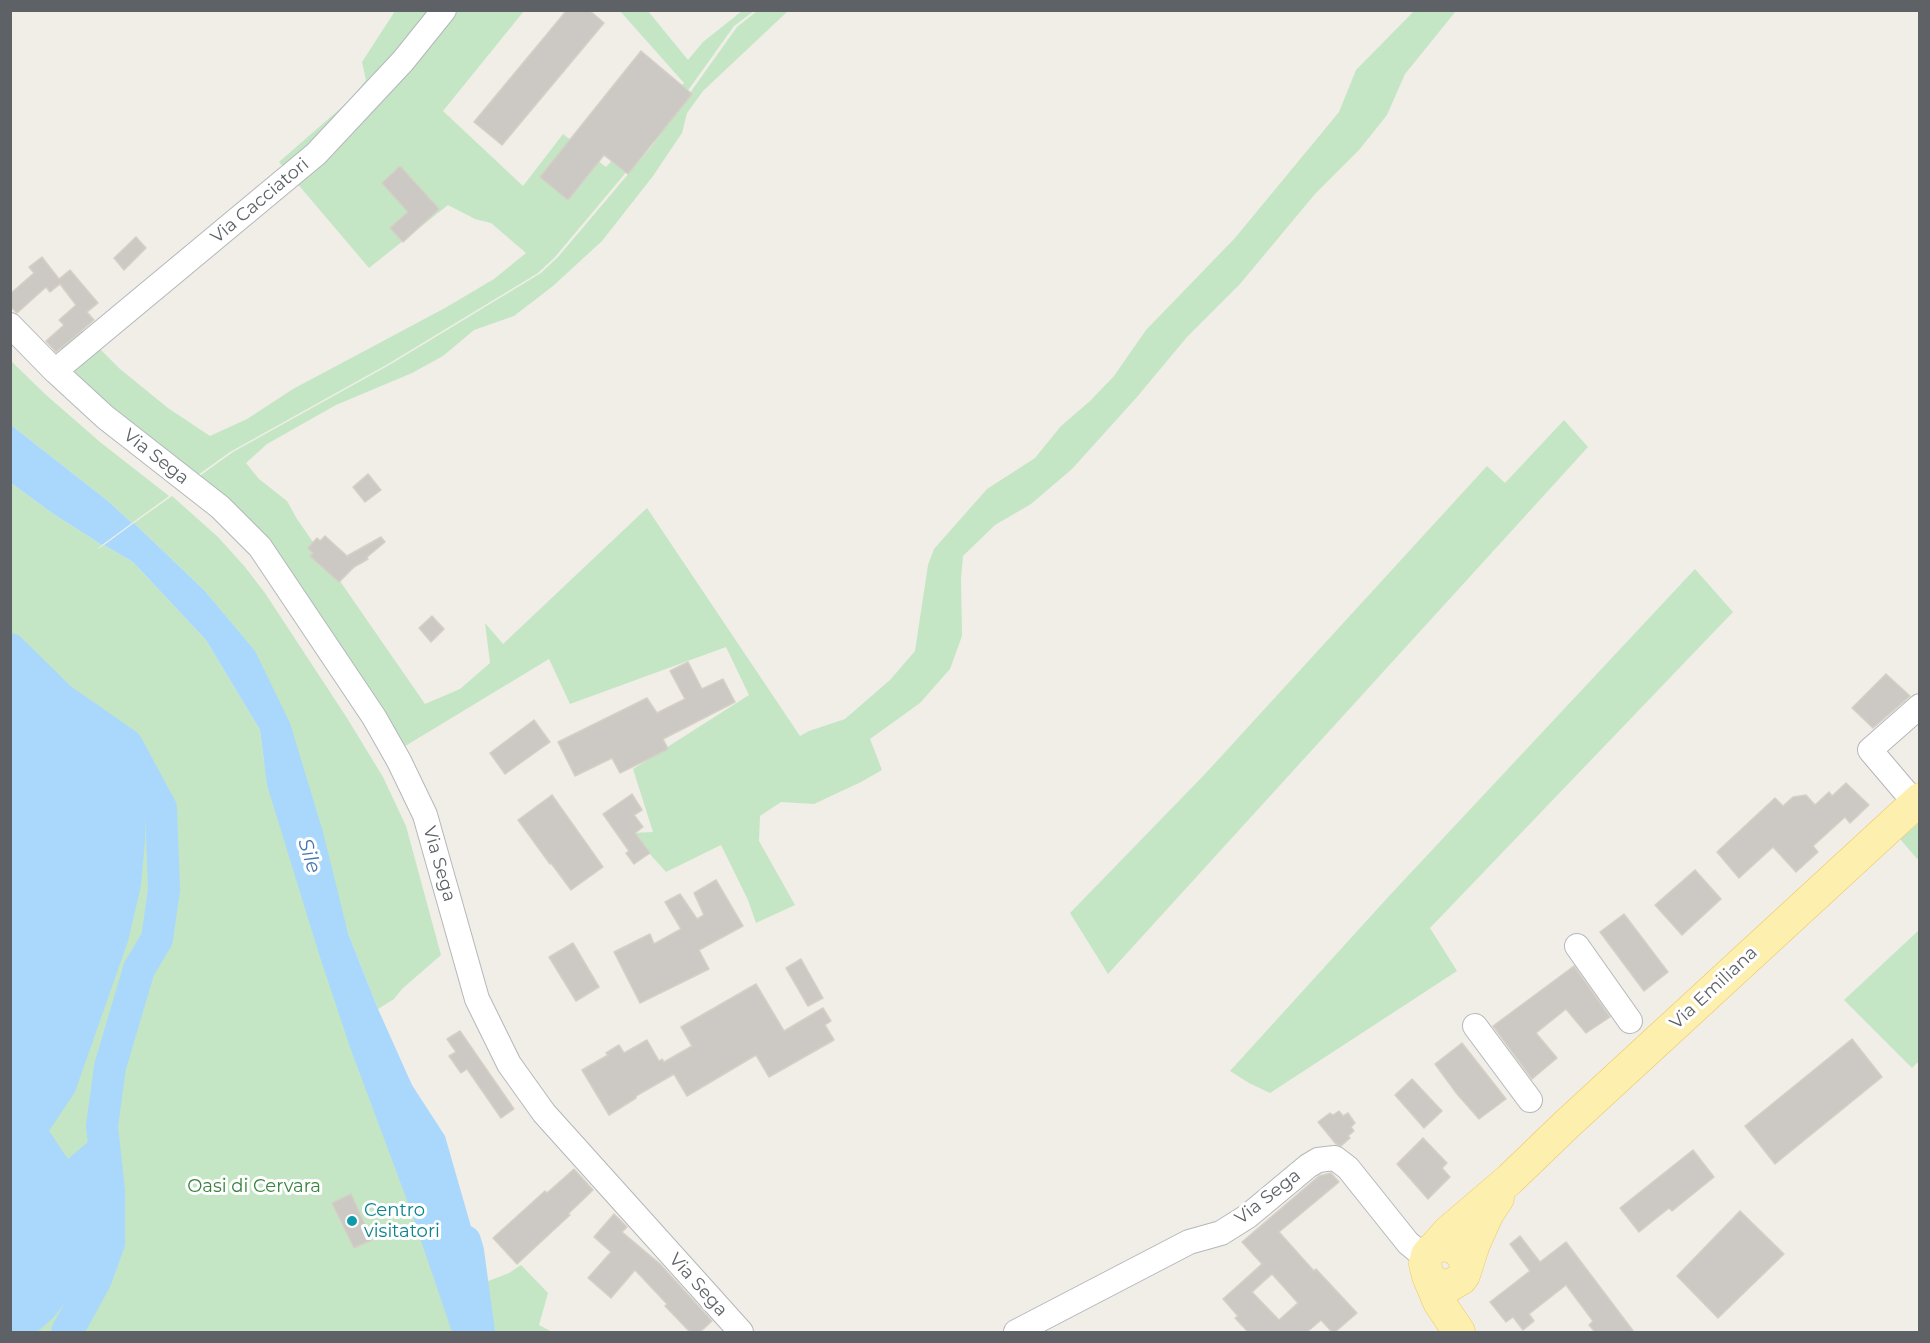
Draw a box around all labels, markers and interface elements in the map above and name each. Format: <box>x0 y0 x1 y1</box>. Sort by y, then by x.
street label: Via Cacciatori <box>207 154 313 248</box>
street label: Via Sega <box>119 425 193 489</box>
street label: Via Sega <box>418 824 460 904</box>
water label: Sile <box>292 836 326 876</box>
street label: Via Emiliana <box>1666 942 1762 1034</box>
street label: Via Sega <box>1231 1165 1305 1229</box>
park label: Oasi di Cervara <box>187 1176 321 1198</box>
place label: Centro visitatori <box>364 1200 440 1242</box>
marker: Centro visitatori <box>345 1214 359 1228</box>
street label: Via Sega <box>664 1249 732 1321</box>

